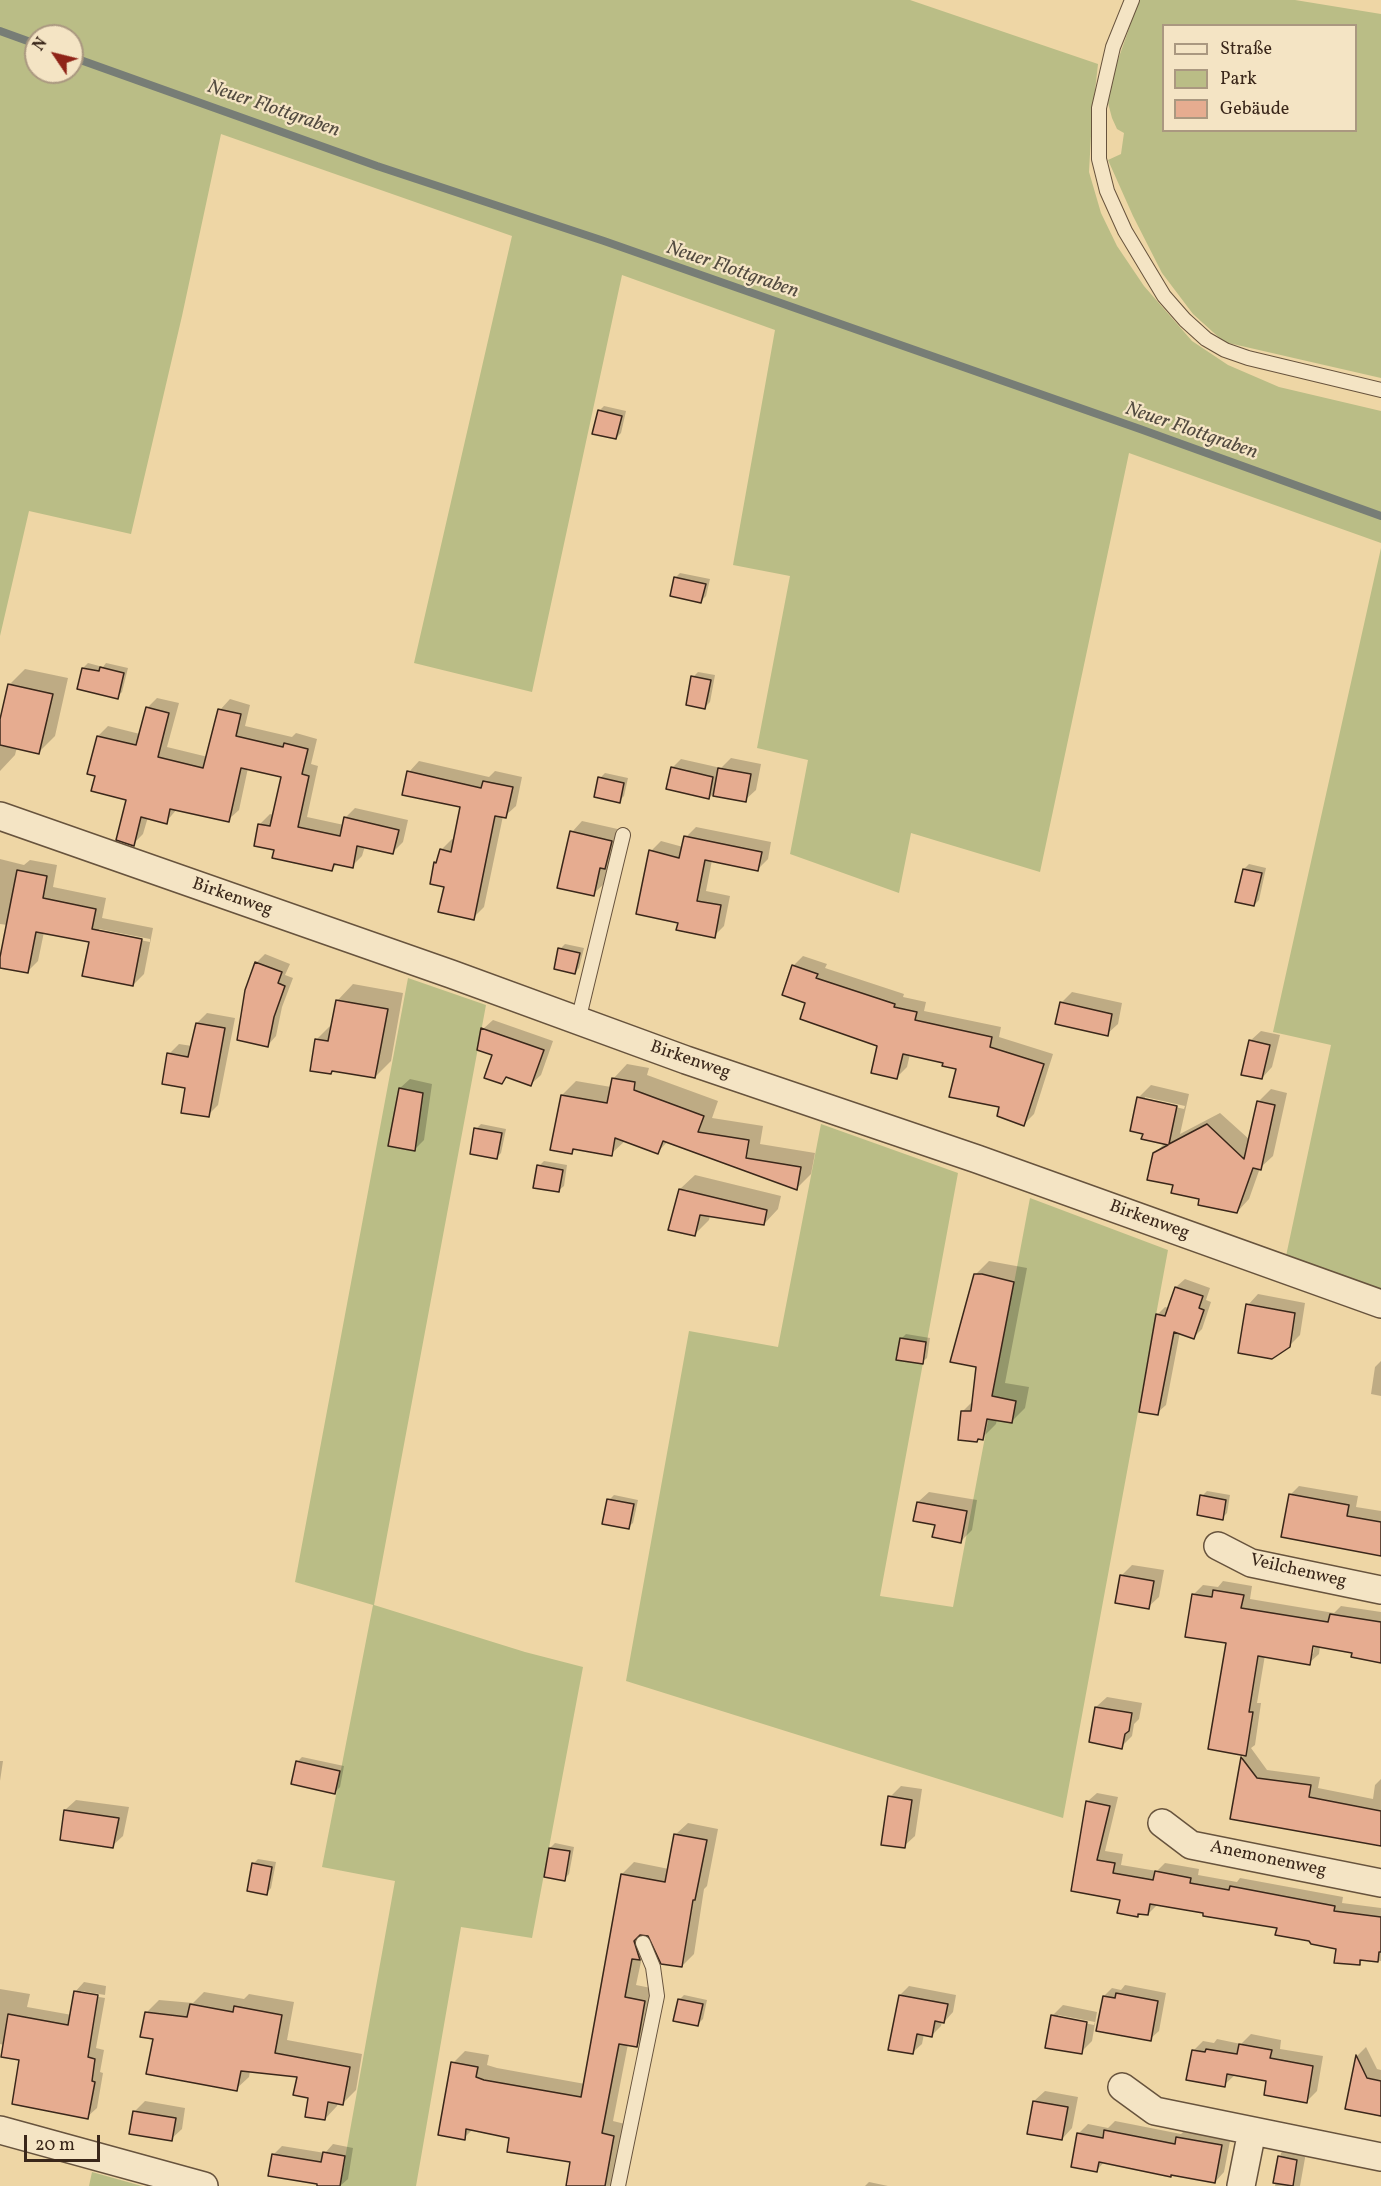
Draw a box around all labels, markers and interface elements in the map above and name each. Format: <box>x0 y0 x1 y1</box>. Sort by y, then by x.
north arrow <box>24 24 84 84</box>
legend <box>1162 24 1357 132</box>
text: N <box>29 34 53 56</box>
text: Straße <box>1220 37 1272 62</box>
text: Park <box>1220 67 1257 92</box>
water label: Neuer Flottgraben <box>204 76 342 144</box>
text: Gebäude <box>1220 97 1289 122</box>
water label: Neuer Flottgraben <box>663 237 801 305</box>
water label: Neuer Flottgraben <box>1122 398 1260 466</box>
street label: Birkenweg <box>189 874 275 922</box>
street label: Birkenweg <box>647 1037 733 1085</box>
street label: Birkenweg <box>1106 1197 1192 1245</box>
street label: Veilchenweg <box>1248 1550 1348 1594</box>
street label: Anemonenweg <box>1208 1837 1328 1883</box>
scale bar <box>27 2123 104 2161</box>
text: 20 m <box>35 2133 75 2158</box>

